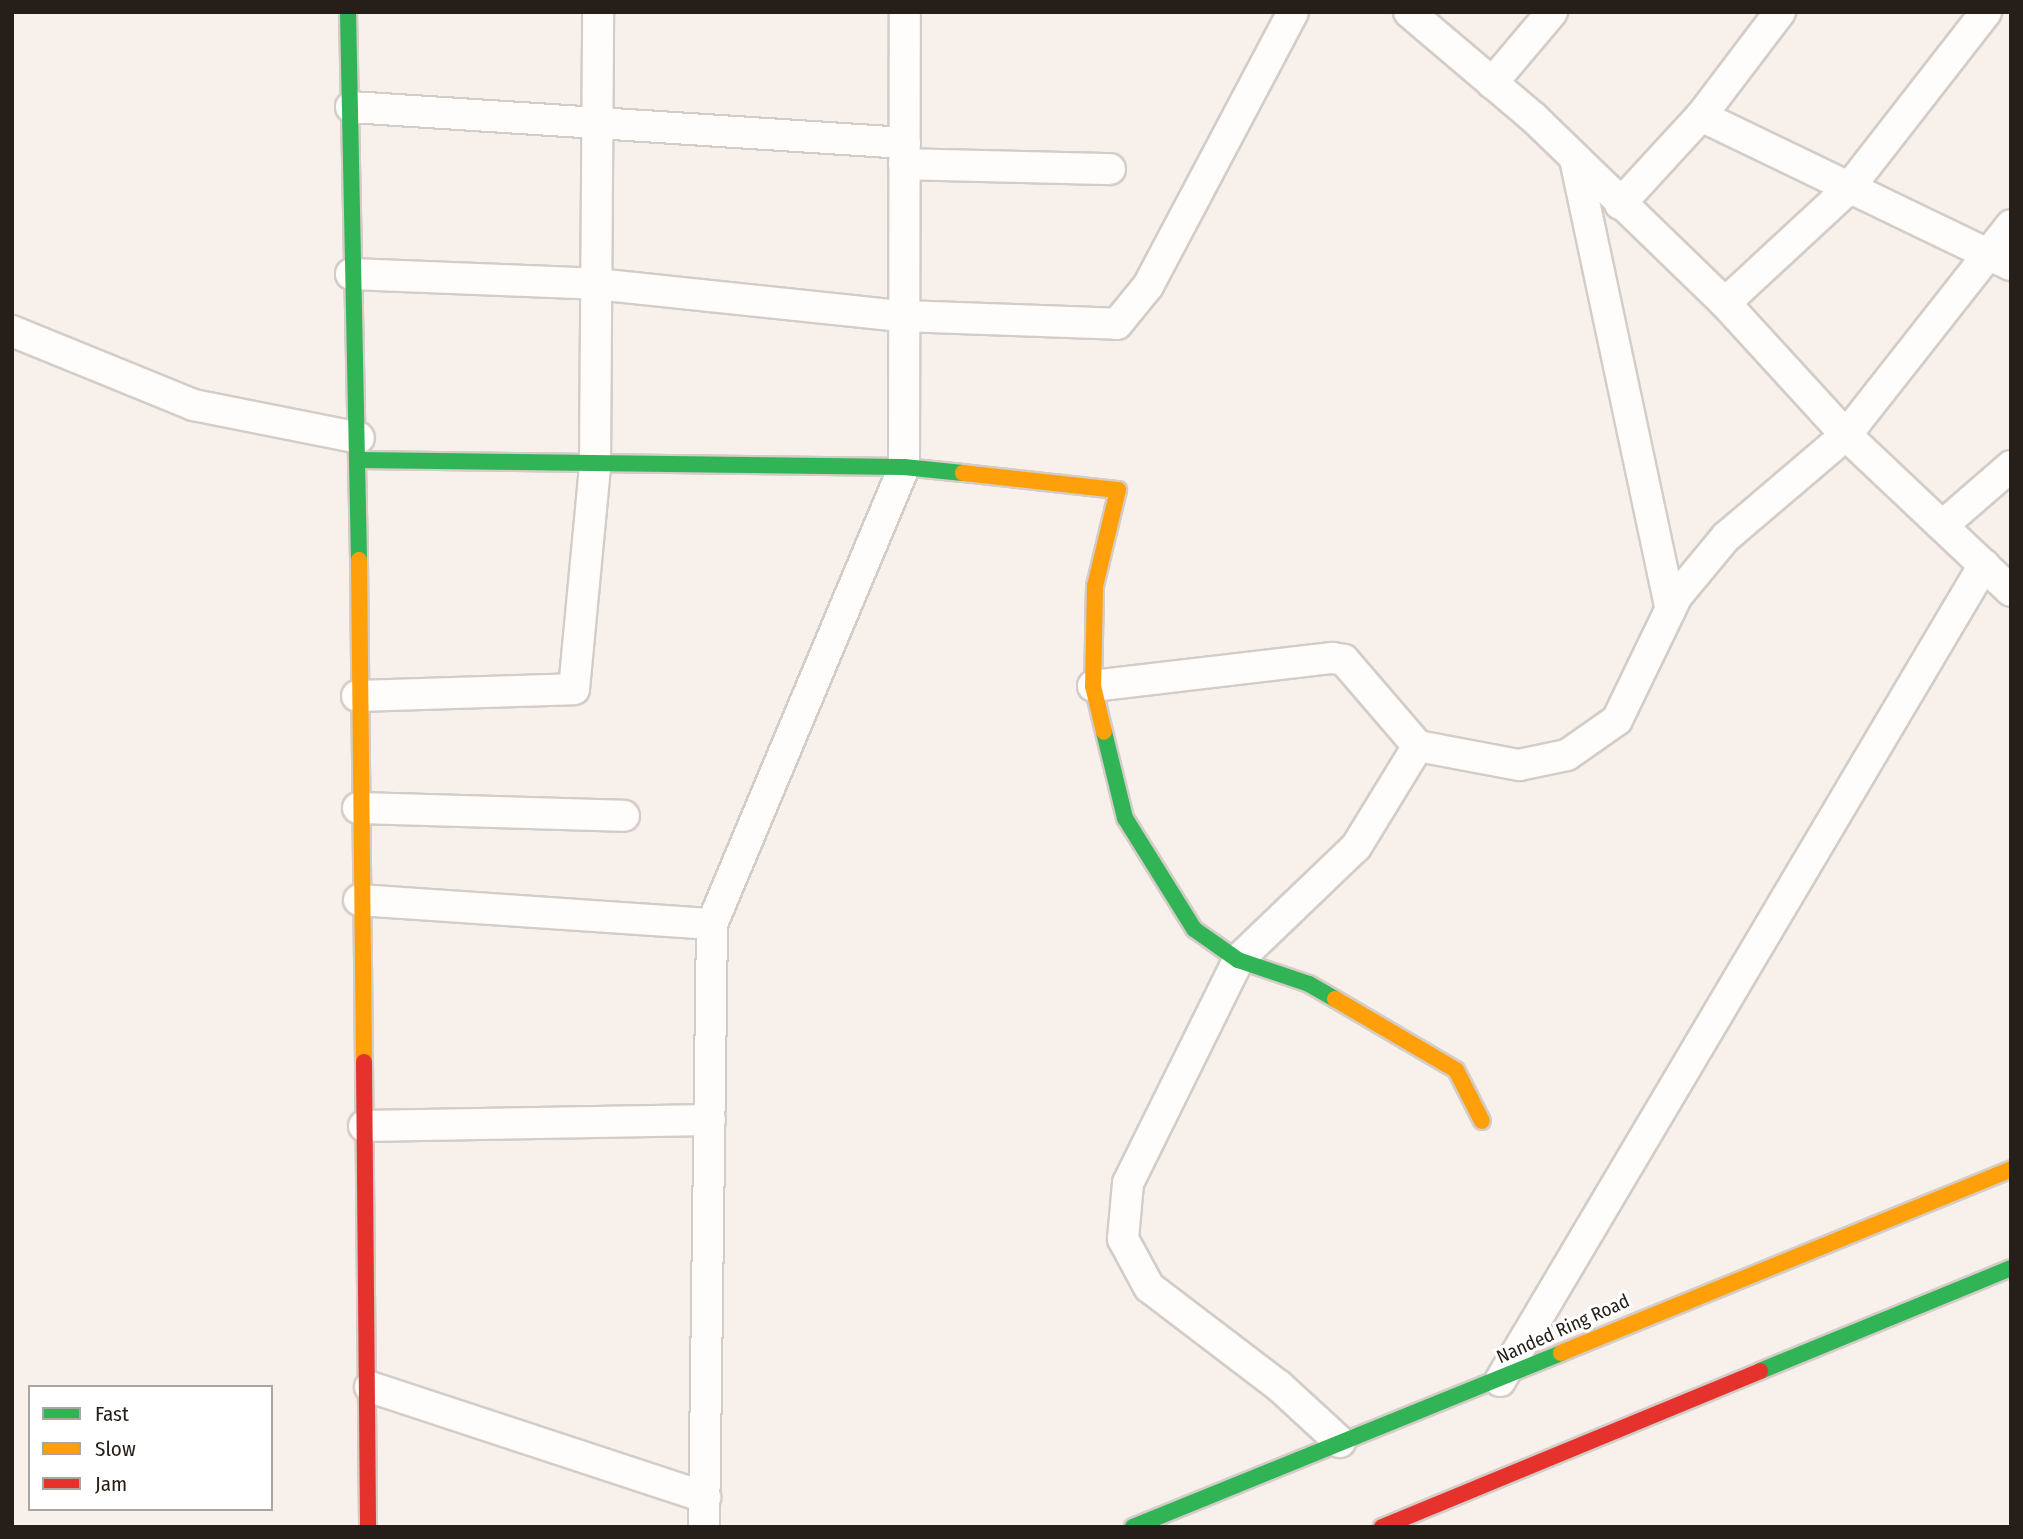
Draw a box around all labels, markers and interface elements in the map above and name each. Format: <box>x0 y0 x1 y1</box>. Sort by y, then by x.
street label: Nanded Ring Road <box>1493 1290 1633 1368</box>
legend <box>28 1385 273 1511</box>
text: Fast <box>95 1401 129 1427</box>
text: Slow <box>95 1436 136 1462</box>
text: Jam <box>95 1471 127 1497</box>

